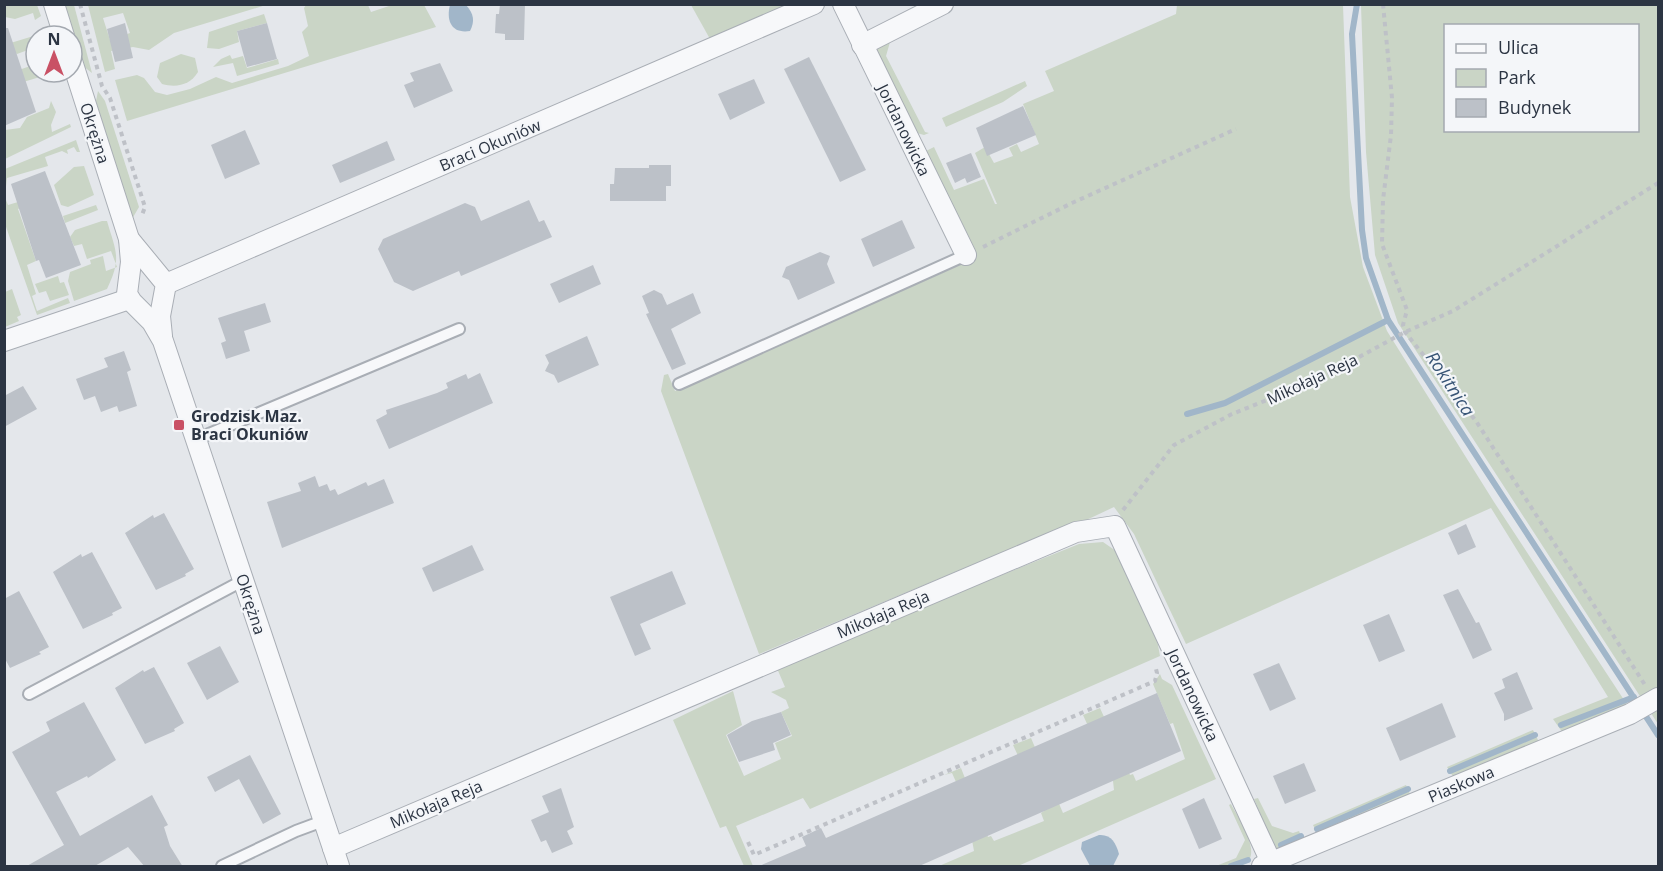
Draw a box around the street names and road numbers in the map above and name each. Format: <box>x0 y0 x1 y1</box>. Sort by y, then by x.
street label: Jordanowicka <box>871 78 936 180</box>
street label: Okrężna <box>75 100 115 166</box>
street label: Braci Okuniów <box>436 114 545 176</box>
street label: Mikołaja Reja <box>1263 348 1361 410</box>
street label: Okrężna <box>231 571 271 637</box>
street label: Mikołaja Reja <box>833 585 933 643</box>
street label: Jordanowicka <box>1161 643 1224 745</box>
street label: Piaskowa <box>1425 760 1497 808</box>
street label: Mikołaja Reja <box>386 775 486 833</box>

